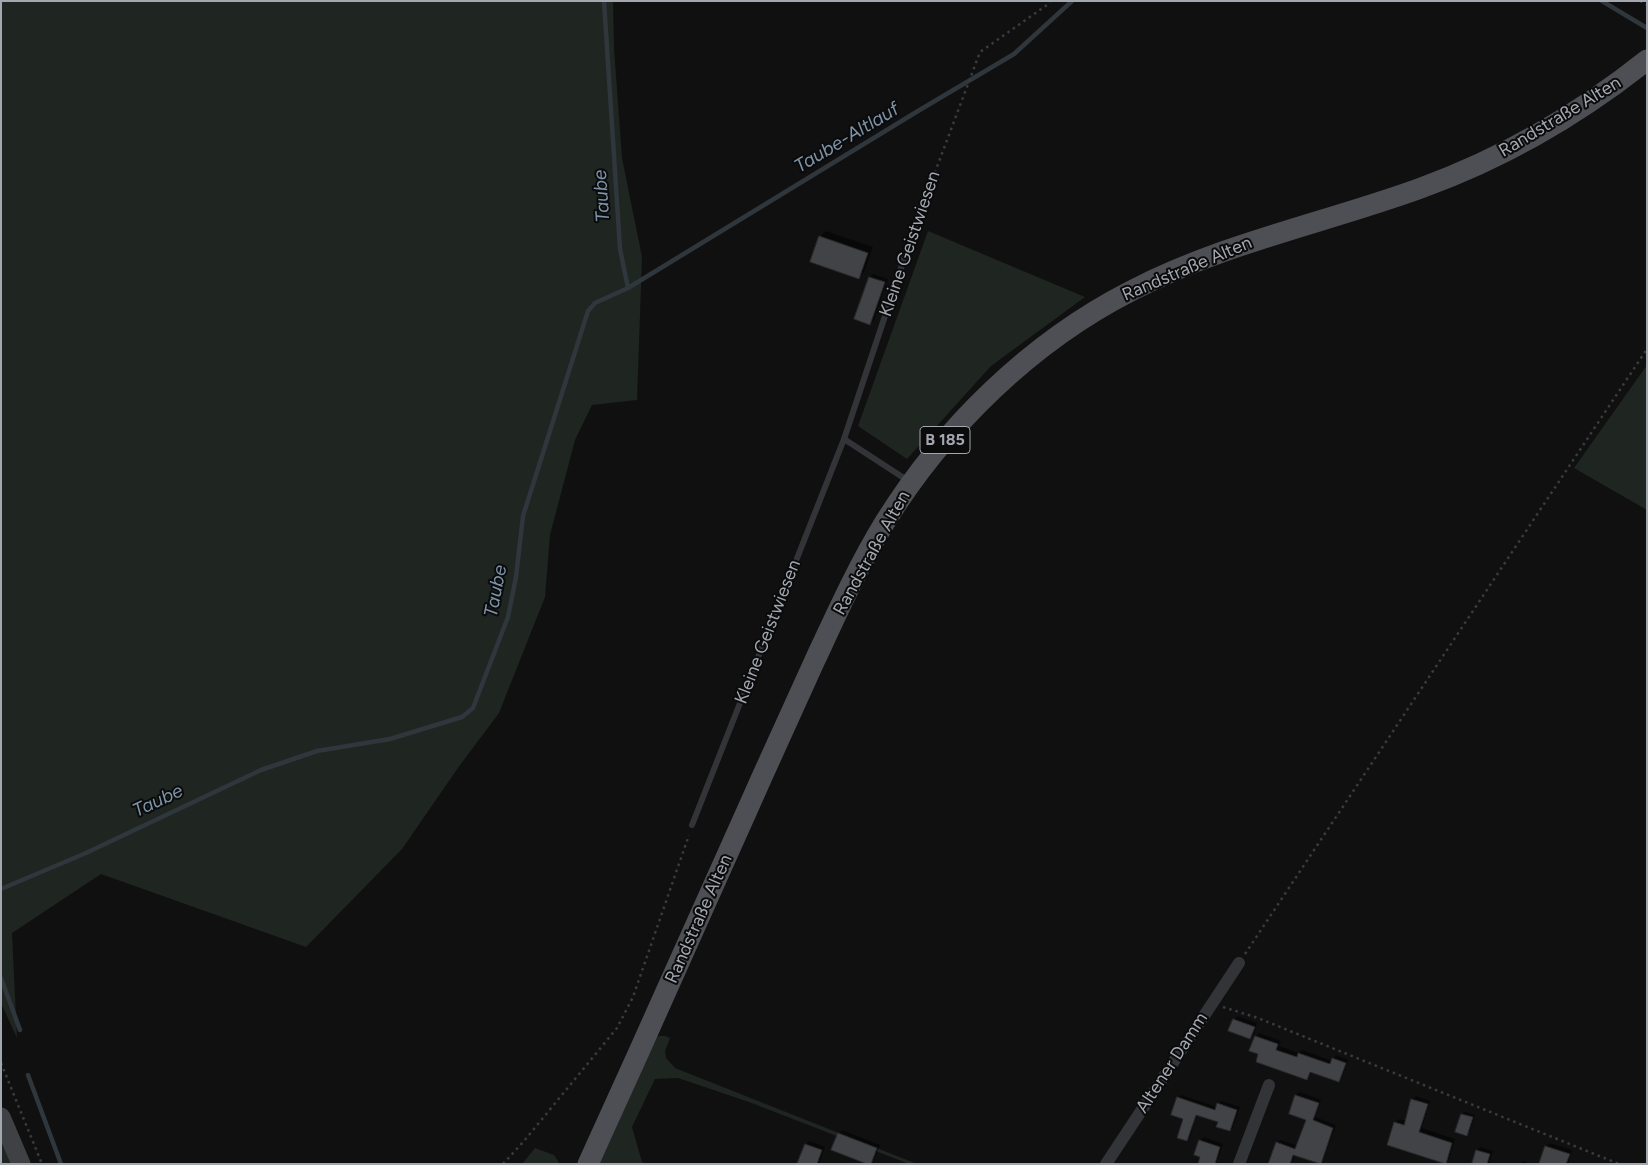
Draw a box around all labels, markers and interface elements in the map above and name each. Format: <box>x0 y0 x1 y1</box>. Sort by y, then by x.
street label: Randstraße Alten <box>1495 72 1625 162</box>
water label: Taube-Altlauf <box>791 98 903 178</box>
street label: Kleine Geistwiesen <box>875 168 945 320</box>
water label: Taube <box>589 169 615 223</box>
street label: Randstraße Alten <box>1119 232 1255 306</box>
road number: B 185 <box>920 426 970 454</box>
street label: Randstraße Alten <box>829 487 915 619</box>
street label: Kleine Geistwiesen <box>731 557 805 707</box>
water label: Taube <box>480 563 512 619</box>
water label: Taube <box>129 780 187 822</box>
street label: Randstraße Alten <box>661 851 737 987</box>
street label: Altener Damm <box>1132 1009 1212 1117</box>

